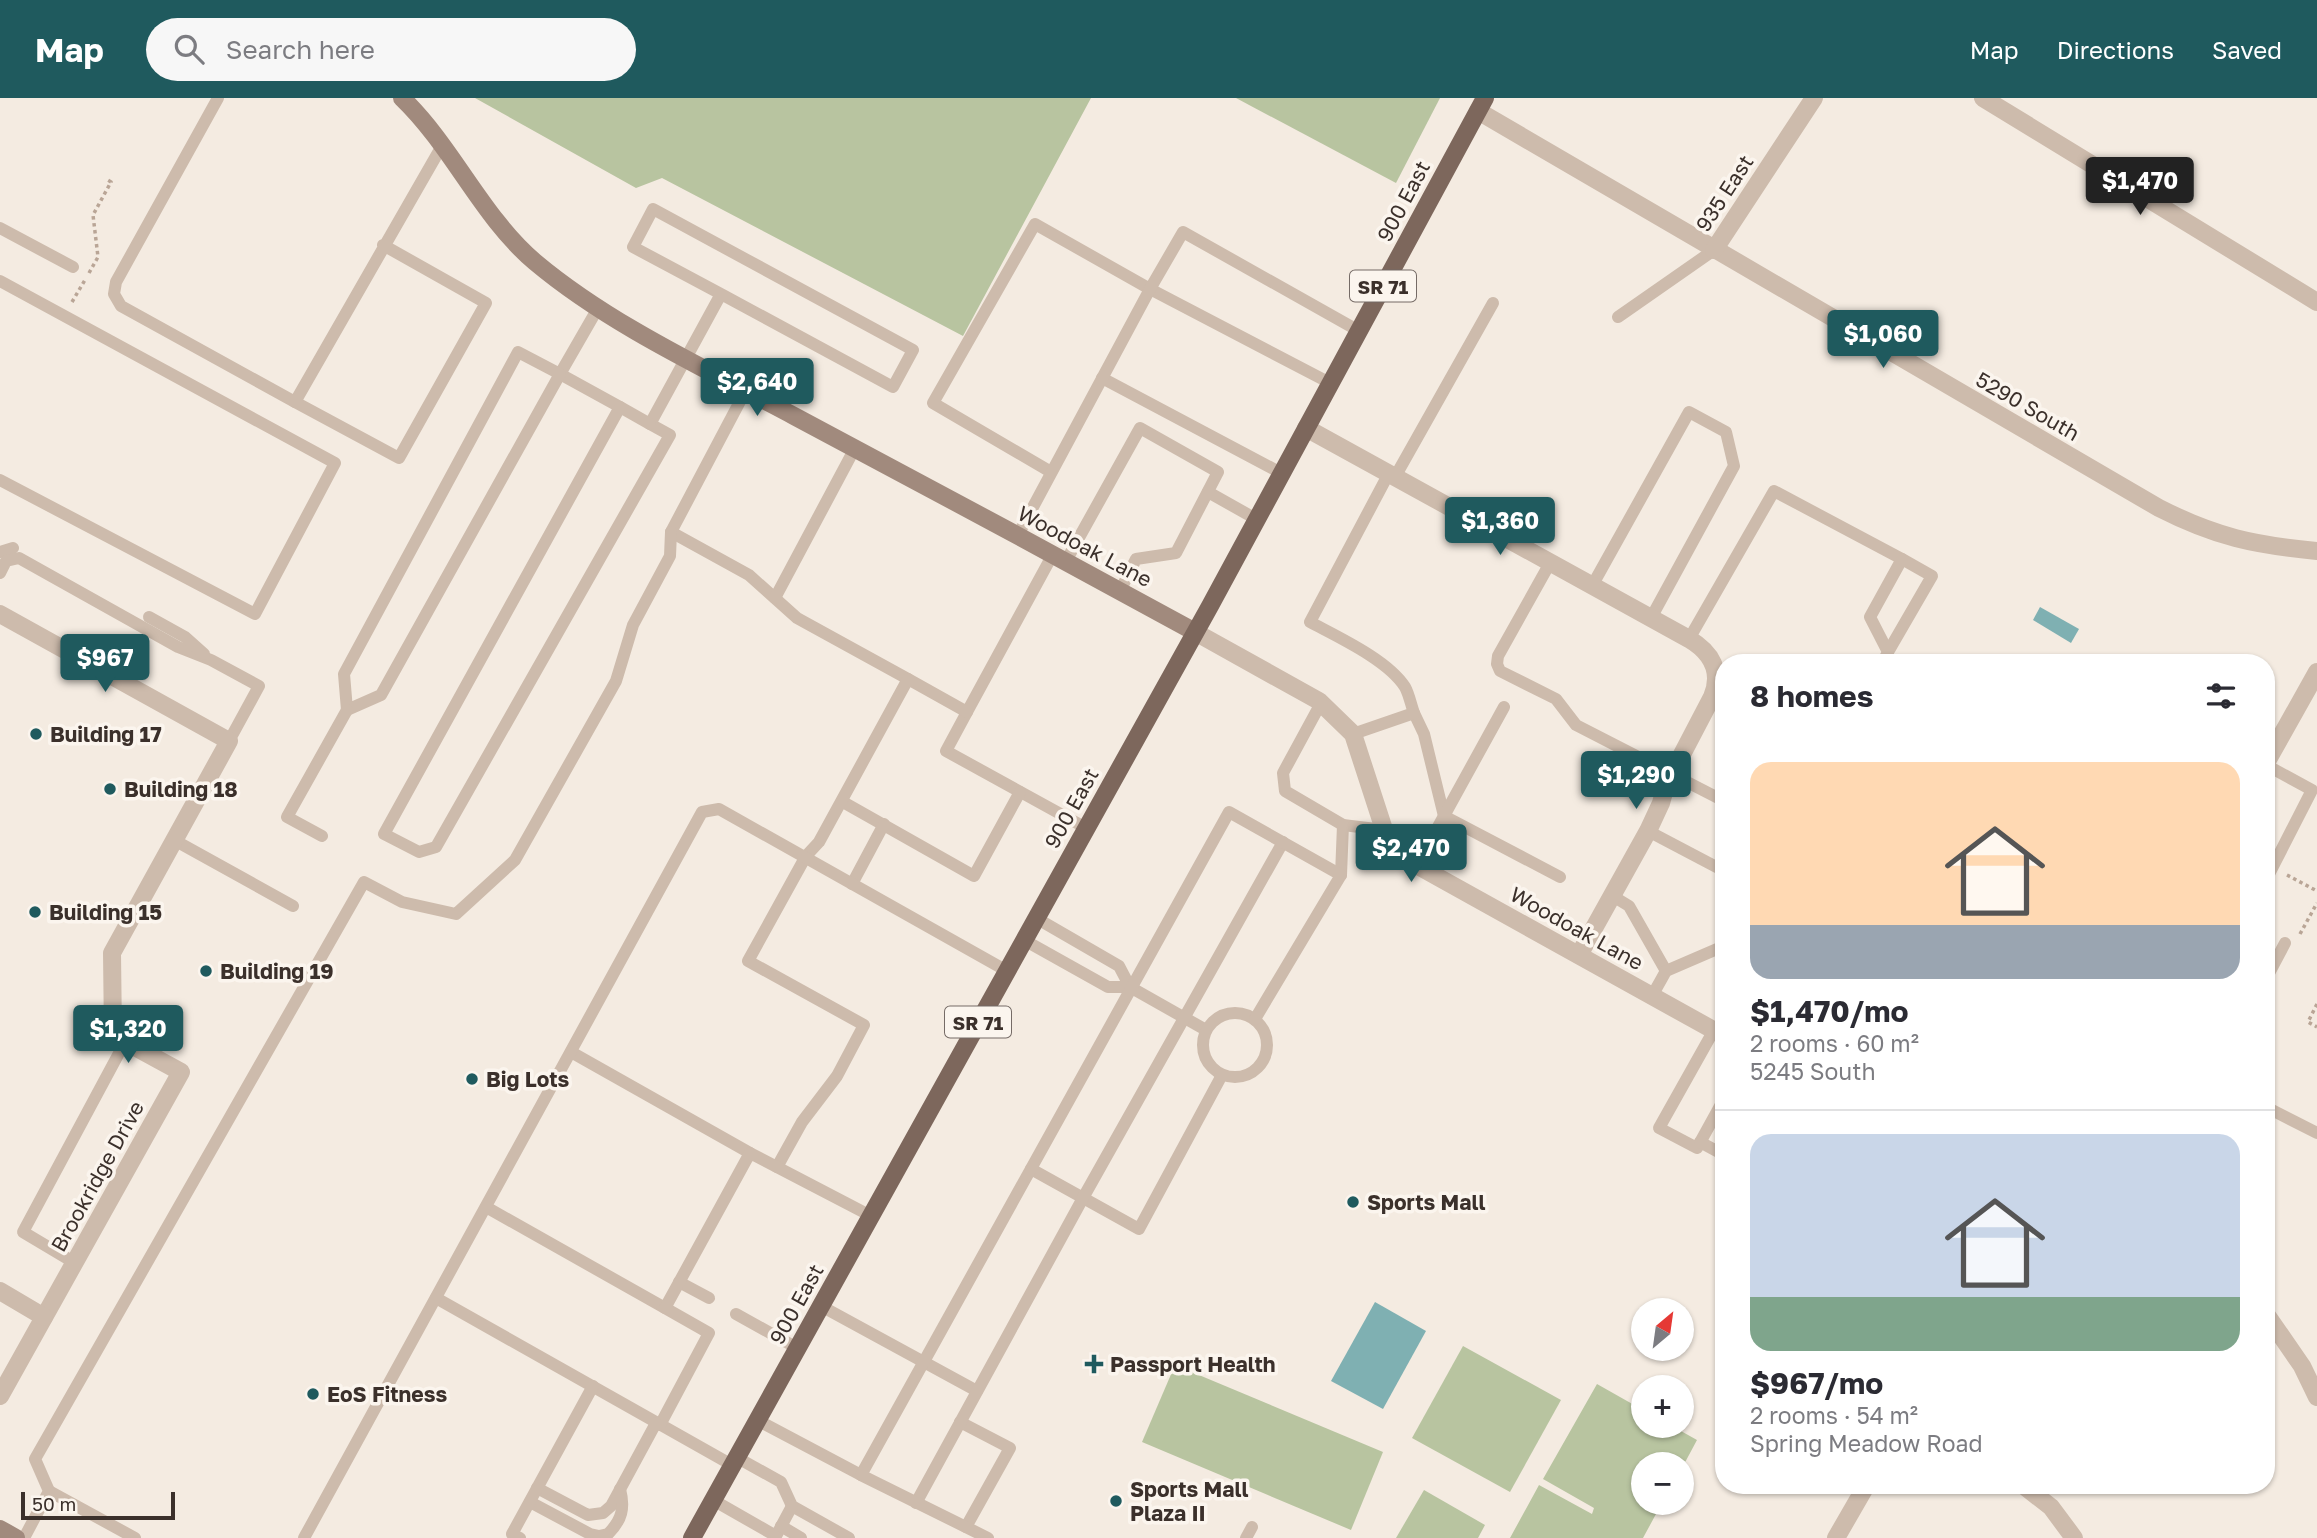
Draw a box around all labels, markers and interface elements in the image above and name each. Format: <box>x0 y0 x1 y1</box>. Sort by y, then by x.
search box <box>146 18 636 81</box>
text: Map <box>35 30 104 69</box>
icon: search <box>170 30 208 68</box>
text: Search here <box>226 34 375 65</box>
text: Map <box>1970 35 2019 64</box>
text: Directions <box>2057 35 2174 64</box>
text: Saved <box>2212 35 2282 64</box>
street label: 935 East <box>1690 150 1758 236</box>
street label: 900 East <box>1371 156 1435 246</box>
pin: $1,470 <box>2083 158 2197 217</box>
text: $1,470 <box>2102 166 2178 194</box>
road number: SR 71 <box>1350 270 1416 302</box>
pin: $1,060 <box>1826 310 1940 370</box>
text: $1,060 <box>1843 319 1923 347</box>
pin: $2,640 <box>700 358 814 418</box>
street label: 5290 South <box>1972 366 2084 446</box>
text: $2,640 <box>717 367 797 395</box>
pin: $1,360 <box>1443 498 1557 557</box>
street label: Woodoak Lane <box>1013 500 1157 592</box>
text: $1,360 <box>1461 506 1539 534</box>
pin: $967 <box>64 634 146 694</box>
text: $967 <box>76 643 134 671</box>
icon: filters <box>2202 677 2240 715</box>
text: 8 homes <box>1750 678 1874 714</box>
place label: Building 17 <box>50 721 162 747</box>
marker: Building 17 <box>28 726 44 742</box>
pin: $1,290 <box>1579 752 1693 811</box>
text: $1,290 <box>1597 760 1675 788</box>
street label: 900 East <box>1038 763 1104 853</box>
place label: Building 18 <box>124 776 238 802</box>
marker: Building 18 <box>102 781 118 797</box>
icon: home <box>1932 808 2058 934</box>
pin: $2,470 <box>1354 824 1468 884</box>
text: $2,470 <box>1372 833 1450 861</box>
street label: Woodoak Lane <box>1506 881 1648 975</box>
place label: Building 15 <box>49 899 162 925</box>
marker: Building 15 <box>27 904 43 920</box>
place label: Building 19 <box>220 958 334 984</box>
marker: Building 19 <box>198 963 214 979</box>
text: $1,470/mo <box>1750 993 1908 1029</box>
pin: $1,320 <box>71 1006 185 1065</box>
road number: SR 71 <box>945 1006 1011 1038</box>
text: $1,320 <box>89 1014 167 1042</box>
text: 2 rooms · 60 m² <box>1750 1029 1919 1057</box>
text: 5245 South <box>1750 1057 1876 1085</box>
place label: Big Lots <box>486 1066 570 1092</box>
marker: Big Lots <box>464 1071 480 1087</box>
street label: Brookridge Drive <box>45 1096 149 1256</box>
icon: home <box>1932 1180 2058 1306</box>
place label: Sports Mall <box>1367 1189 1486 1215</box>
marker: Sports Mall <box>1345 1194 1361 1210</box>
street label: 900 East <box>763 1259 829 1349</box>
north arrow <box>1631 1298 1694 1362</box>
map controls <box>1631 1298 1694 1515</box>
place label: Passport Health <box>1110 1351 1276 1377</box>
marker: Passport Health <box>1084 1354 1104 1374</box>
text: $967/mo <box>1750 1365 1883 1401</box>
button: + <box>1631 1375 1694 1438</box>
place label: EoS Fitness <box>327 1381 447 1407</box>
marker: EoS Fitness <box>305 1386 321 1402</box>
text: 2 rooms · 54 m² <box>1750 1401 1918 1429</box>
text: Spring Meadow Road <box>1750 1429 1983 1457</box>
button: − <box>1631 1452 1694 1515</box>
place label: Sports Mall Plaza II <box>1130 1476 1249 1526</box>
scale bar <box>21 1489 175 1521</box>
text: 50 m <box>32 1492 76 1515</box>
marker: Sports Mall Plaza II <box>1108 1493 1124 1509</box>

